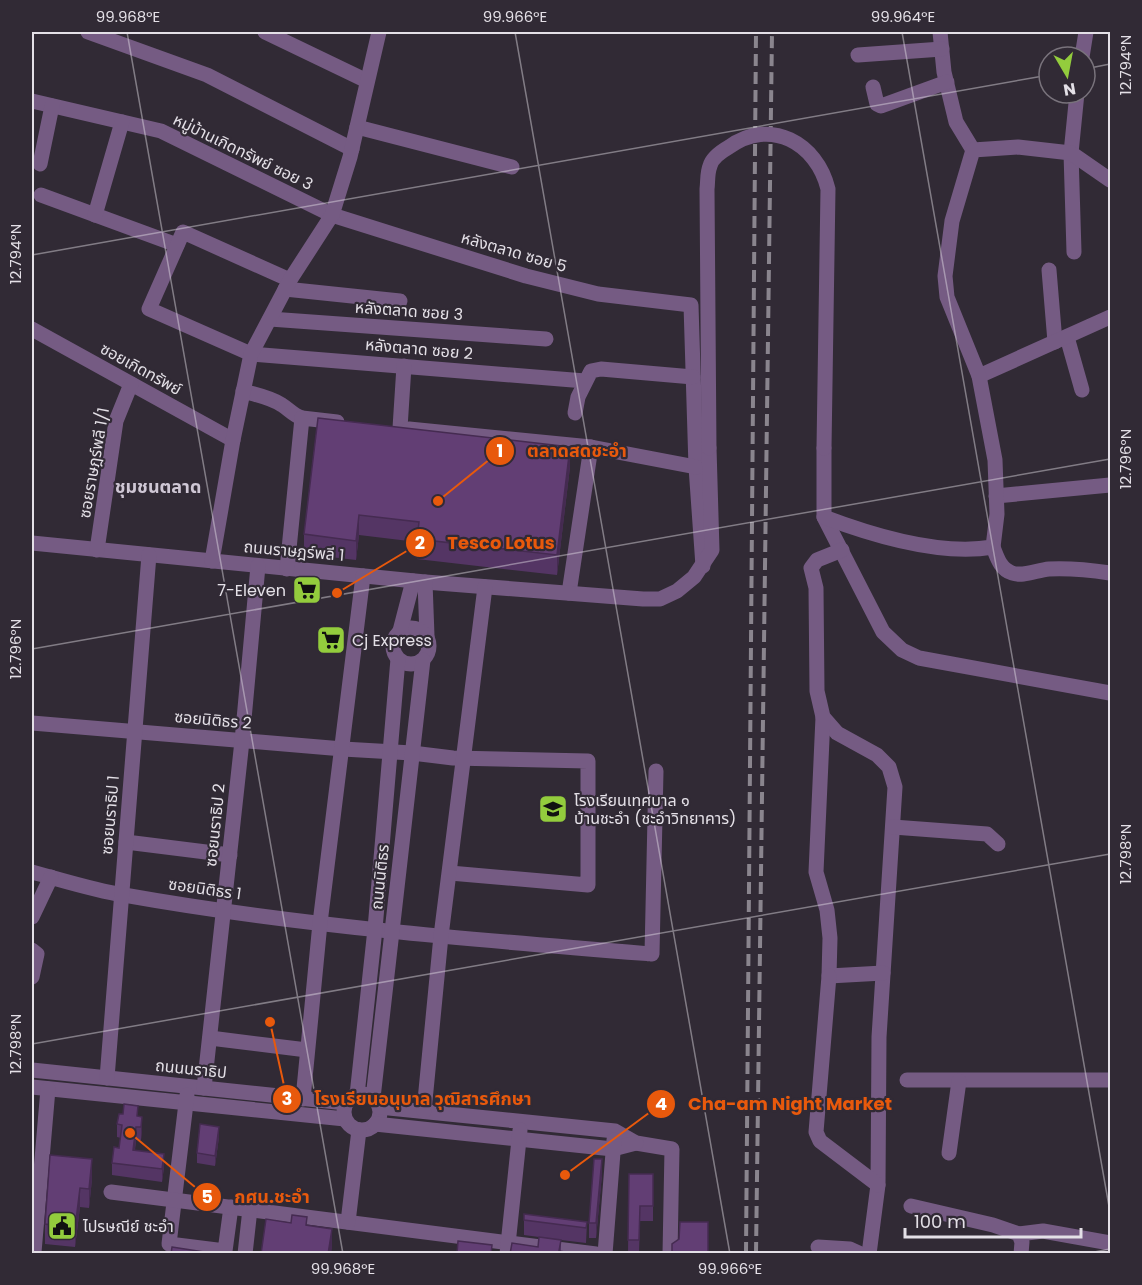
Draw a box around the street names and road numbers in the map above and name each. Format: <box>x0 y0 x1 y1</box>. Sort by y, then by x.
street label: หมู่บ้านเกิดทรัพย์ ซอย 3 <box>169 108 317 196</box>
street label: หลังตลาด ซอย 5 <box>458 226 570 278</box>
street label: หลังตลาด ซอย 3 <box>354 296 464 326</box>
street label: หลังตลาด ซอย 2 <box>364 333 474 365</box>
street label: ซอยเกิดทรัพย์ <box>96 337 186 401</box>
street label: ซอยราษฎร์พลี 1/1 <box>73 406 115 520</box>
street label: ถนนราษฎร์พลี 1 <box>243 535 345 567</box>
street label: ซอยนิติธร 2 <box>173 705 253 735</box>
street label: ซอยนราธิป 1 <box>95 774 125 856</box>
street label: ซอยนราธิป 2 <box>199 782 231 868</box>
street label: ถนนนิติธร <box>365 843 395 911</box>
street label: ซอยนิติธร 1 <box>167 872 243 906</box>
street label: ถนนนราธิป <box>154 1054 228 1084</box>

